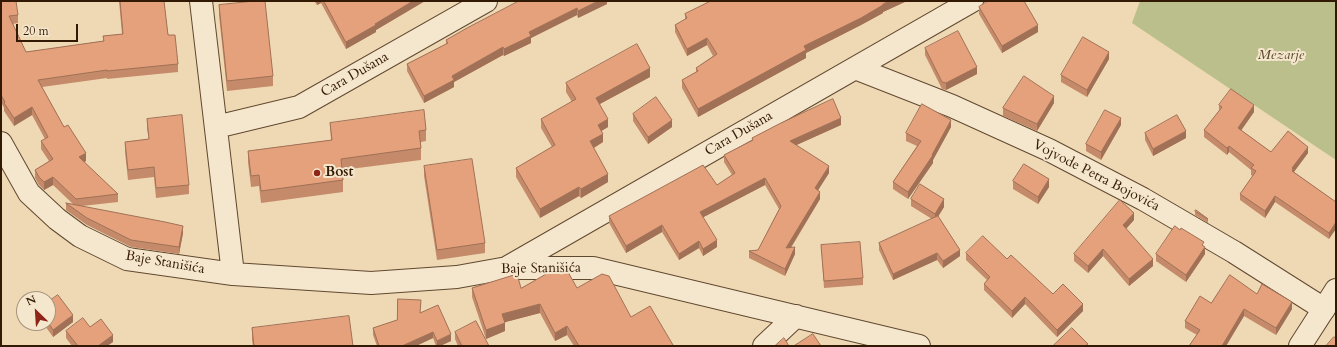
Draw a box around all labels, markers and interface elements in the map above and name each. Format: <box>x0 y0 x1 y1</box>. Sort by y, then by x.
scale bar <box>18 16 80 42</box>
text: 20 m <box>23 23 49 39</box>
park label: Mezarje <box>1258 48 1304 64</box>
street label: Cara Dušana <box>318 49 392 101</box>
street label: Cara Dušana <box>702 108 776 160</box>
street label: Vojvode Petra Bojovića <box>1030 137 1162 215</box>
place label: Bost <box>325 165 353 181</box>
marker: Bost <box>312 168 322 178</box>
street label: Baje Stanišića <box>124 248 206 278</box>
street label: Baje Stanišića <box>501 260 581 278</box>
north arrow <box>16 291 56 331</box>
text: N <box>24 292 39 309</box>

